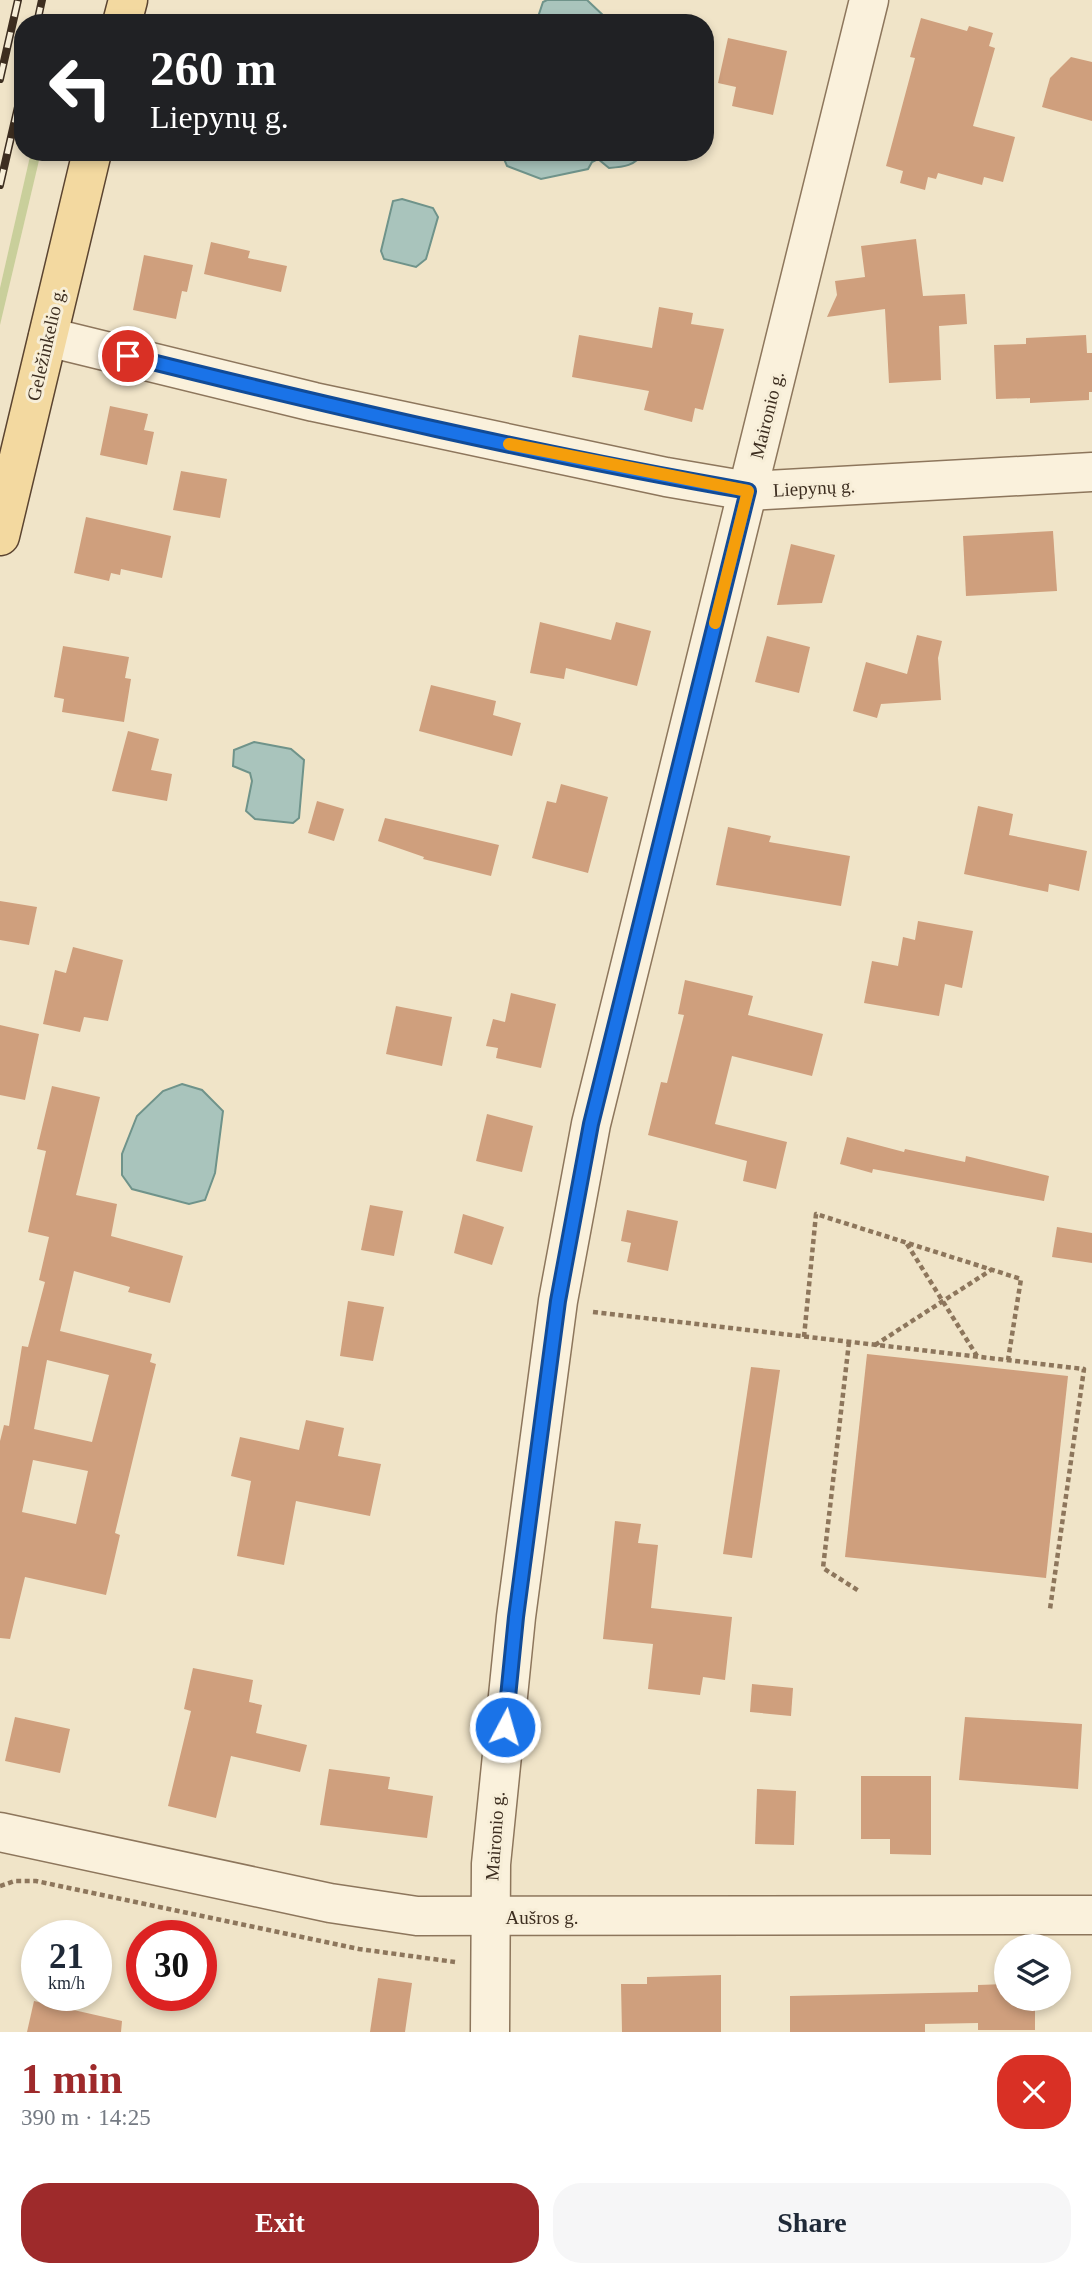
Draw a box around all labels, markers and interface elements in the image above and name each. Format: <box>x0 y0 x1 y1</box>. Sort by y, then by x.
text: 260 m <box>150 41 277 96</box>
icon: left <box>35 42 126 133</box>
text: Liepynų g. <box>150 99 289 135</box>
street label: Geležinkelio g. <box>23 285 69 403</box>
pin <box>98 326 158 386</box>
icon: arrive <box>109 337 147 375</box>
street label: Maironio g. <box>746 369 788 461</box>
street label: Liepynų g. <box>772 475 856 501</box>
position arrow <box>468 1690 542 1764</box>
street label: Maironio g. <box>481 1791 509 1881</box>
street label: Aušros g. <box>506 1907 578 1928</box>
speed limit sign: 30 <box>126 1920 217 2011</box>
map controls <box>994 1934 1071 2011</box>
button: layers <box>994 1934 1071 2011</box>
text: 21 <box>49 1937 84 1976</box>
text: km/h <box>48 1973 85 1993</box>
button: close <box>997 2055 1071 2129</box>
text: 1 min <box>21 2056 123 2102</box>
text: 390 m · 14:25 <box>21 2105 151 2130</box>
button: Exit <box>21 2183 539 2263</box>
button: Share <box>553 2183 1071 2263</box>

